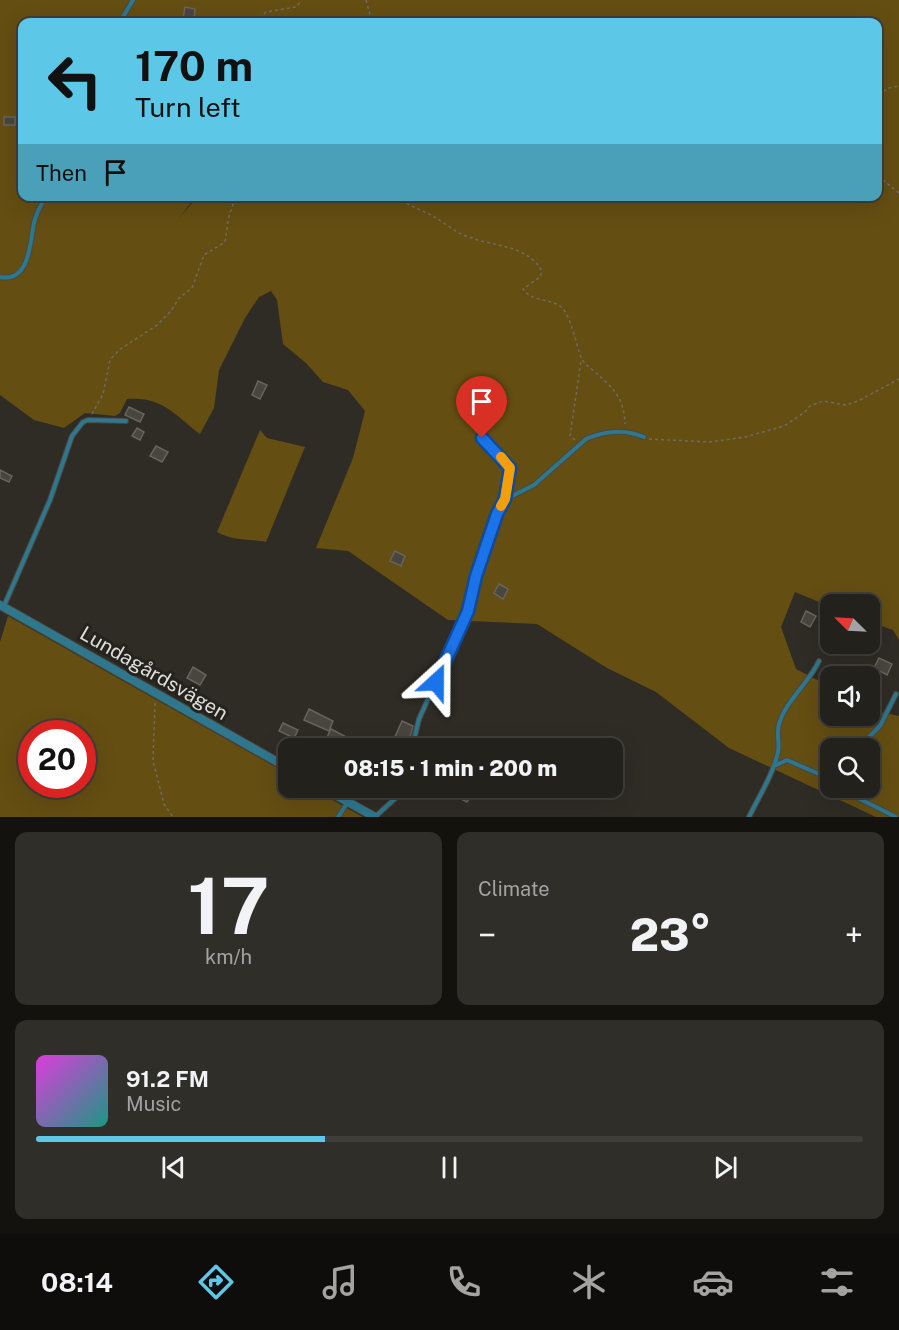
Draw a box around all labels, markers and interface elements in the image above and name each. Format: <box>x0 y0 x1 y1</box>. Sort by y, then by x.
text: 170 m <box>135 41 253 90</box>
icon: left <box>36 42 114 120</box>
text: Turn left <box>135 91 241 123</box>
icon: arrive <box>99 156 132 189</box>
text: Then <box>36 160 87 186</box>
pin <box>456 376 507 438</box>
icon: arrive <box>465 385 498 418</box>
north arrow <box>820 594 880 654</box>
map controls <box>820 594 880 798</box>
street label: Lundagårdsvägen <box>76 621 232 725</box>
position arrow <box>404 650 468 714</box>
button: sound <box>820 666 880 726</box>
speed limit sign: 20 <box>18 720 96 798</box>
button: search <box>820 738 880 798</box>
text: 08:15 · 1 min · 200 m <box>344 755 557 781</box>
text: 17 <box>187 860 270 952</box>
text: Climate <box>478 877 550 901</box>
text: 23° <box>630 908 711 961</box>
text: − <box>478 916 496 954</box>
text: + <box>845 916 863 954</box>
text: km/h <box>205 945 252 969</box>
text: 91.2 FM <box>126 1066 209 1092</box>
text: Music <box>126 1092 181 1116</box>
icon: previous <box>157 1151 190 1184</box>
icon: pause <box>433 1151 466 1184</box>
icon: next <box>709 1151 742 1184</box>
icon: directions <box>195 1261 237 1303</box>
icon: music <box>319 1261 361 1303</box>
icon: phone <box>443 1261 485 1303</box>
icon: climate <box>568 1261 610 1303</box>
icon: car <box>692 1261 734 1303</box>
icon: filters <box>816 1261 858 1303</box>
text: 08:14 <box>41 1266 113 1298</box>

